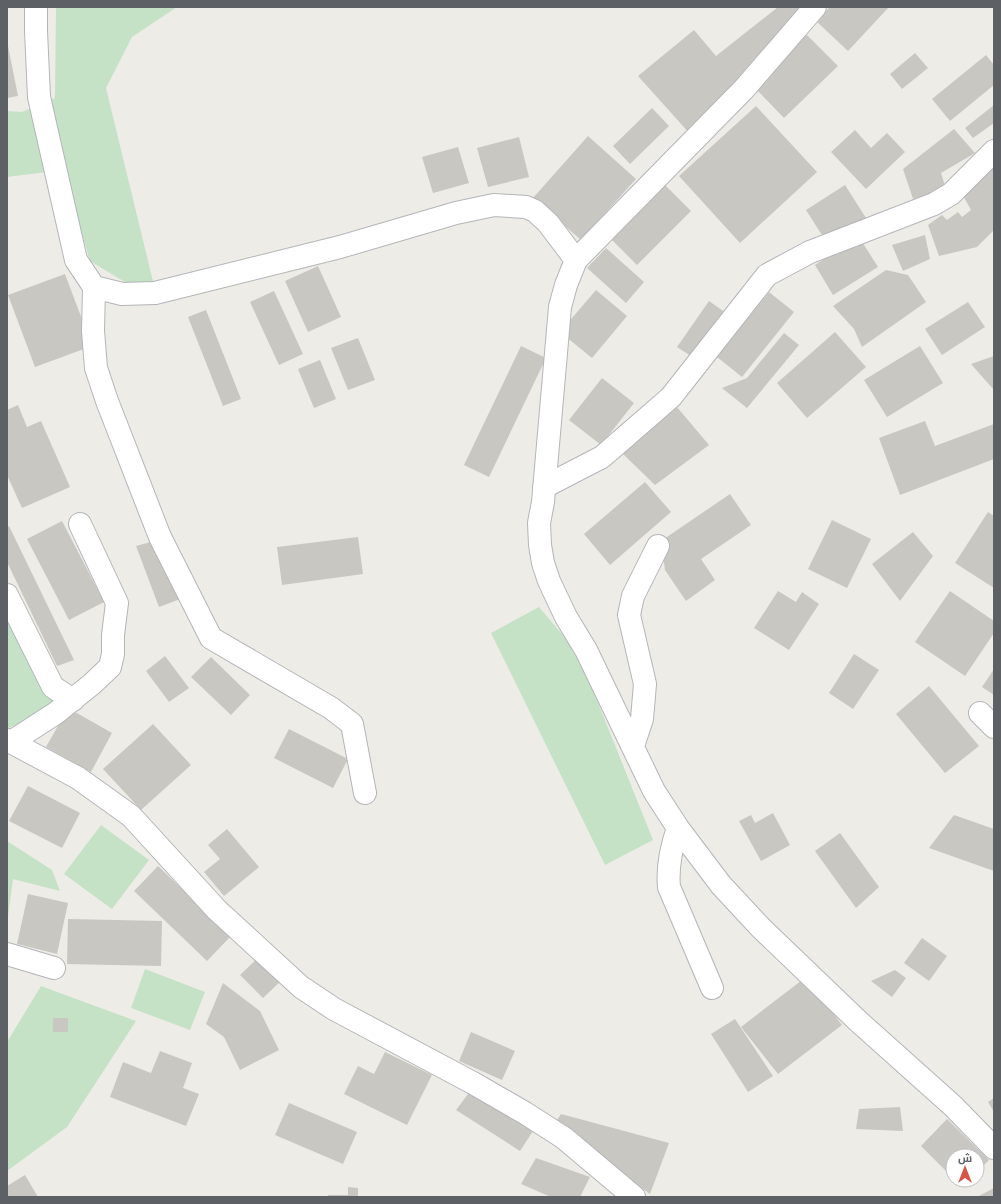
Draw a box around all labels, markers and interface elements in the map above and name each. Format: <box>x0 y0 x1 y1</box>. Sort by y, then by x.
north arrow <box>945 1148 985 1188</box>
text: ش <box>958 1152 972 1165</box>

